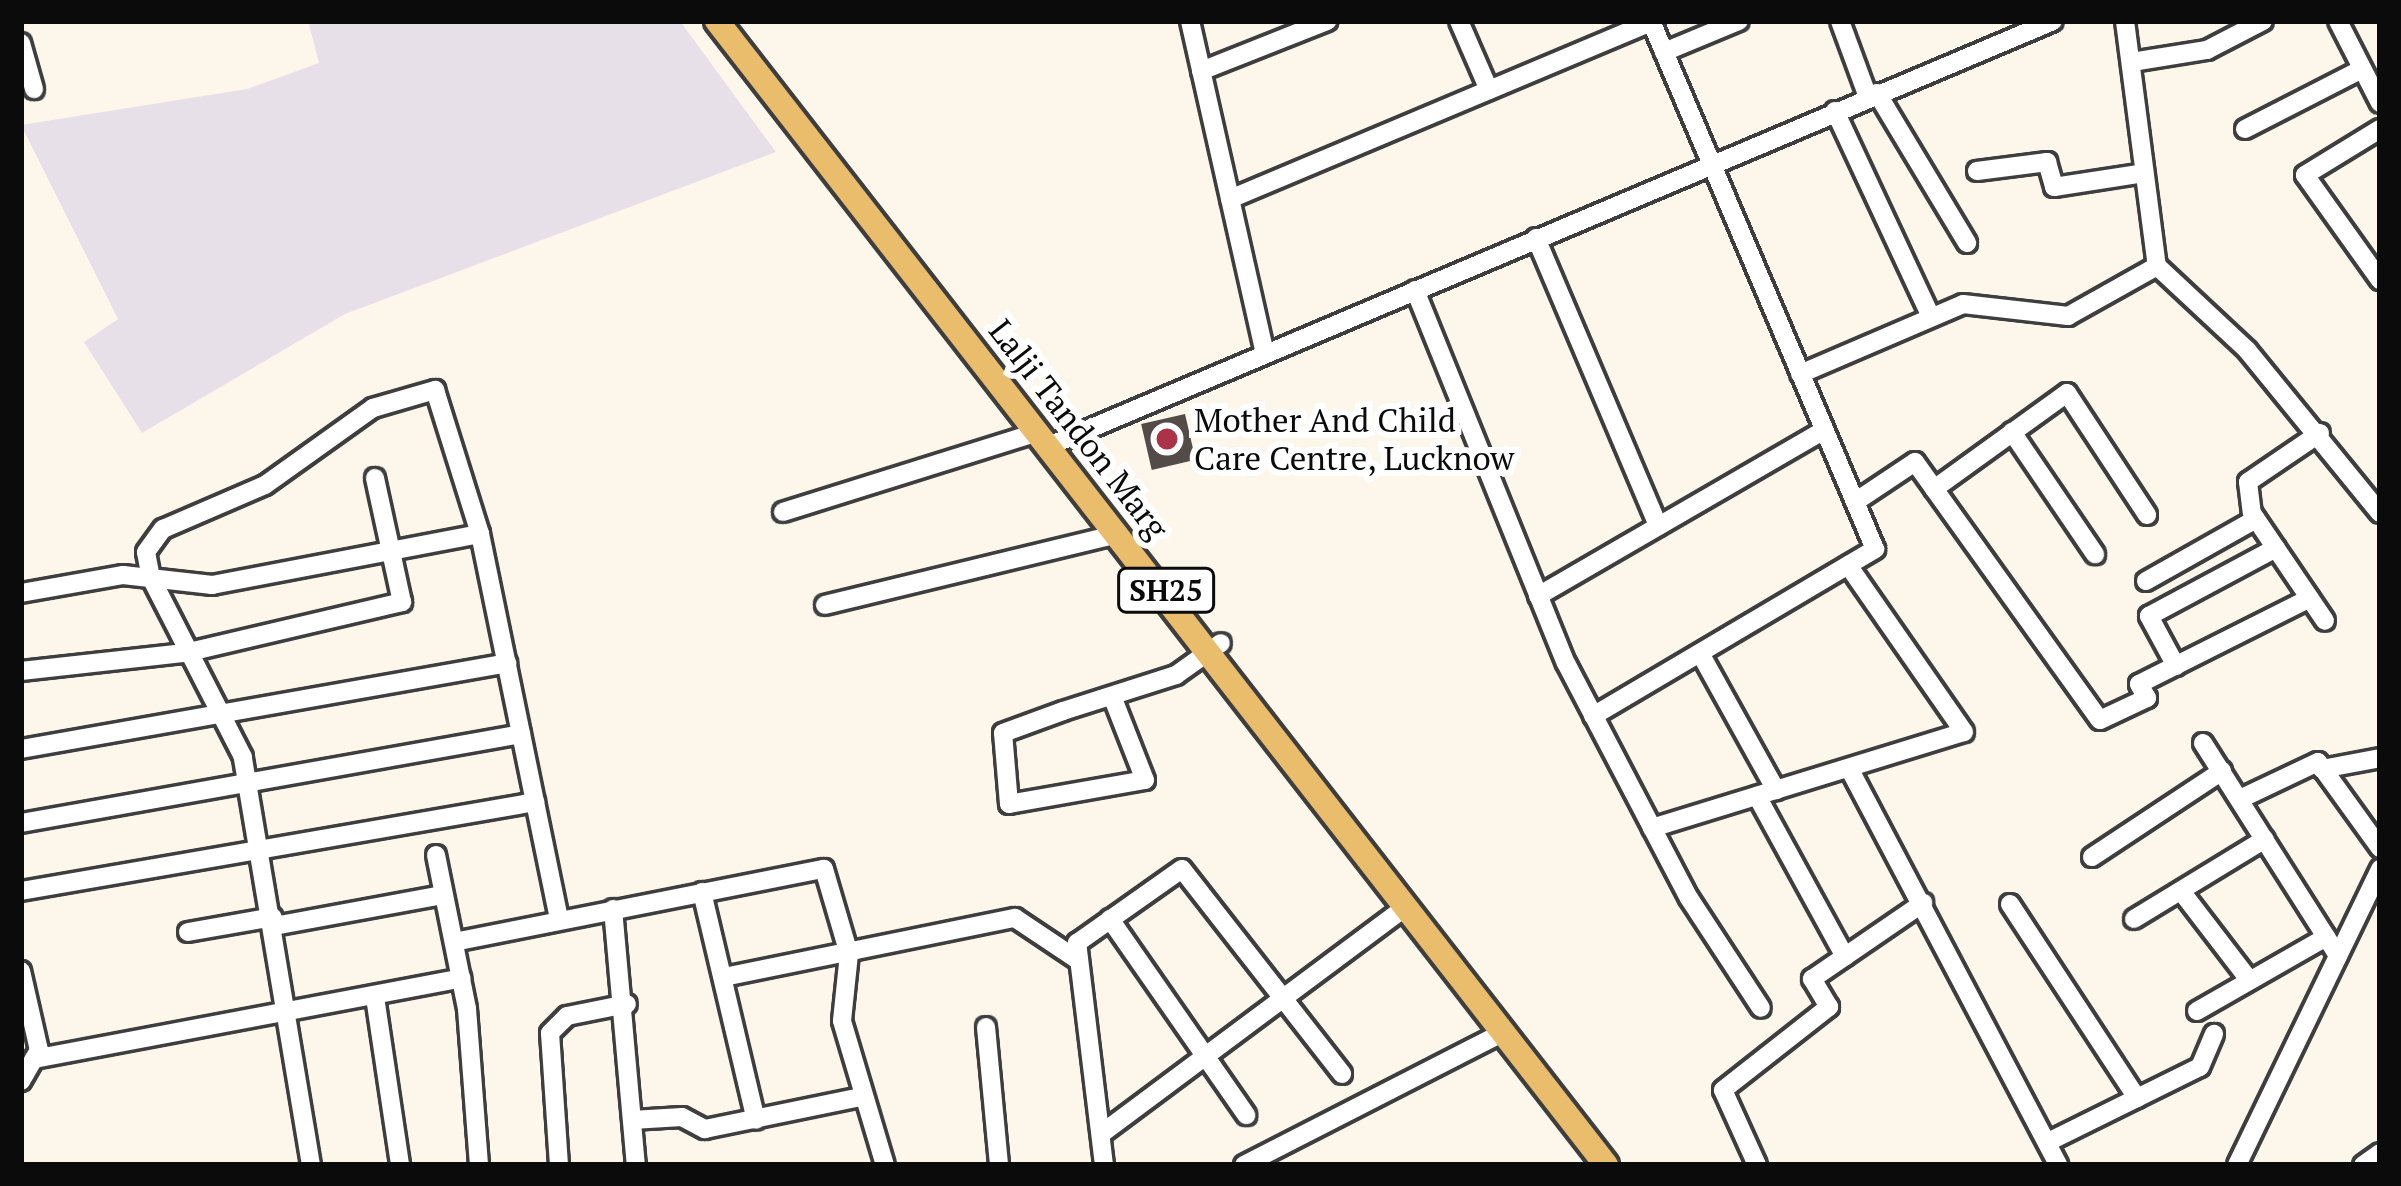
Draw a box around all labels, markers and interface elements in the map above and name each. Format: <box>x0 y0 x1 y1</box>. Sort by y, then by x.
street label: Lalji Tandon Marg <box>981 311 1177 547</box>
place label: Mother And Child Care Centre, Lucknow <box>1194 400 1516 478</box>
marker: Mother And Child Care Centre, Lucknow <box>1151 423 1183 455</box>
road number: SH25 <box>1115 566 1217 614</box>

